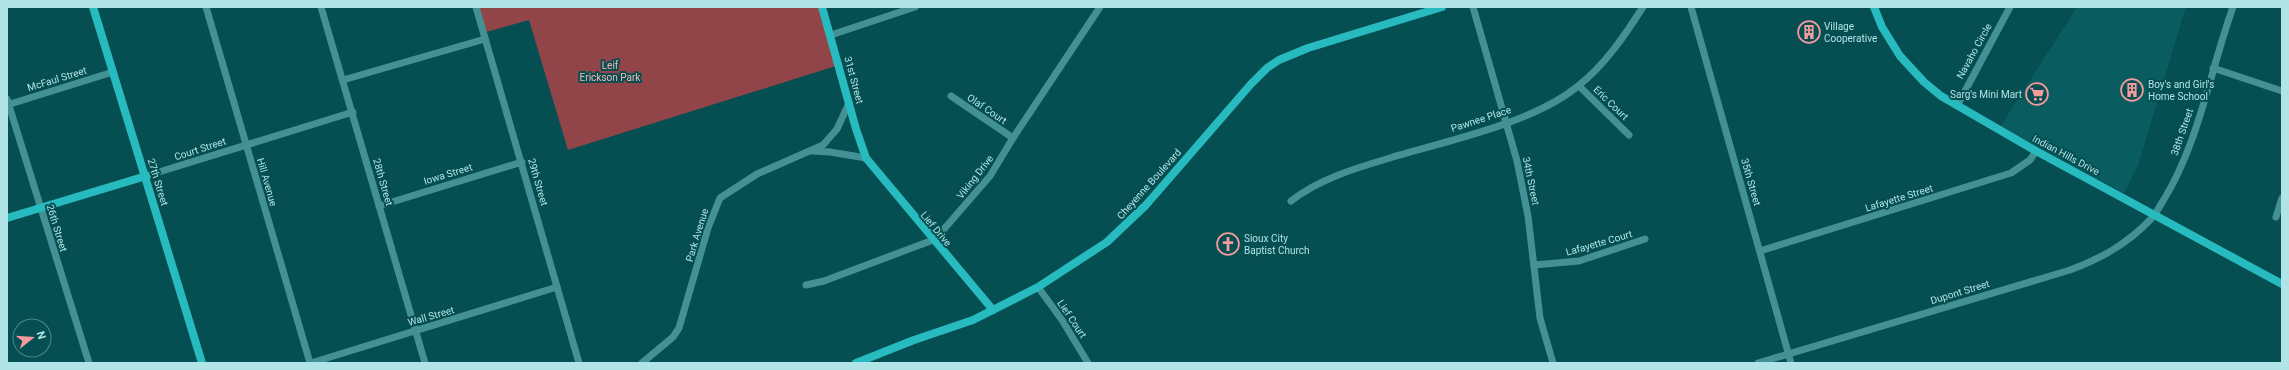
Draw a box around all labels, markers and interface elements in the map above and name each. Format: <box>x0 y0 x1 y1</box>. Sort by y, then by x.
building icon: Village Cooperative <box>1796 19 1822 45</box>
place label: Village Cooperative <box>1824 21 1877 44</box>
street label: Navaho Circle <box>1954 21 1994 81</box>
street label: 31st Street <box>842 55 866 105</box>
park label: Leif Erickson Park <box>580 60 641 83</box>
street label: McFaul Street <box>26 65 88 93</box>
building icon: Boy's and Girl's Home School <box>2119 77 2145 103</box>
place label: Boy's and Girl's Home School <box>2148 79 2214 102</box>
supermarket icon: Sarg's Mini Mart <box>2024 81 2050 107</box>
street label: Eric Court <box>1591 84 1631 122</box>
place label: Sarg's Mini Mart <box>1950 89 2022 100</box>
street label: Olaf Court <box>965 92 1009 126</box>
street label: Pawnee Place <box>1450 104 1512 134</box>
street label: 38th Street <box>2169 107 2195 157</box>
street label: Indian Hills Drive <box>2031 133 2101 177</box>
street label: Court Street <box>173 136 227 162</box>
street label: Cheyenne Boulevard <box>1115 147 1183 221</box>
street label: Viking Drive <box>955 153 995 201</box>
street label: 34th Street <box>1521 156 1541 206</box>
street label: 27th Street <box>146 157 170 207</box>
street label: Hill Avenue <box>255 157 279 207</box>
street label: 28th Street <box>371 157 395 207</box>
street label: 29th Street <box>526 157 550 207</box>
street label: 35th Street <box>1739 157 1763 207</box>
street label: Iowa Street <box>422 161 474 187</box>
street label: Lafayette Street <box>1864 182 1934 214</box>
street label: 26th Street <box>45 203 69 253</box>
street label: Park Avenue <box>684 207 710 263</box>
street label: Lief Drive <box>918 210 954 248</box>
street label: Lafayette Court <box>1565 228 1633 258</box>
church icon: Sioux City Baptist Church <box>1215 231 1241 257</box>
place label: Sioux City Baptist Church <box>1244 233 1309 256</box>
street label: Dupont Street <box>1929 278 1991 306</box>
street label: Lief Court <box>1055 298 1089 340</box>
street label: Wall Street <box>406 304 456 328</box>
north arrow <box>12 318 52 358</box>
text: N <box>34 330 49 341</box>

